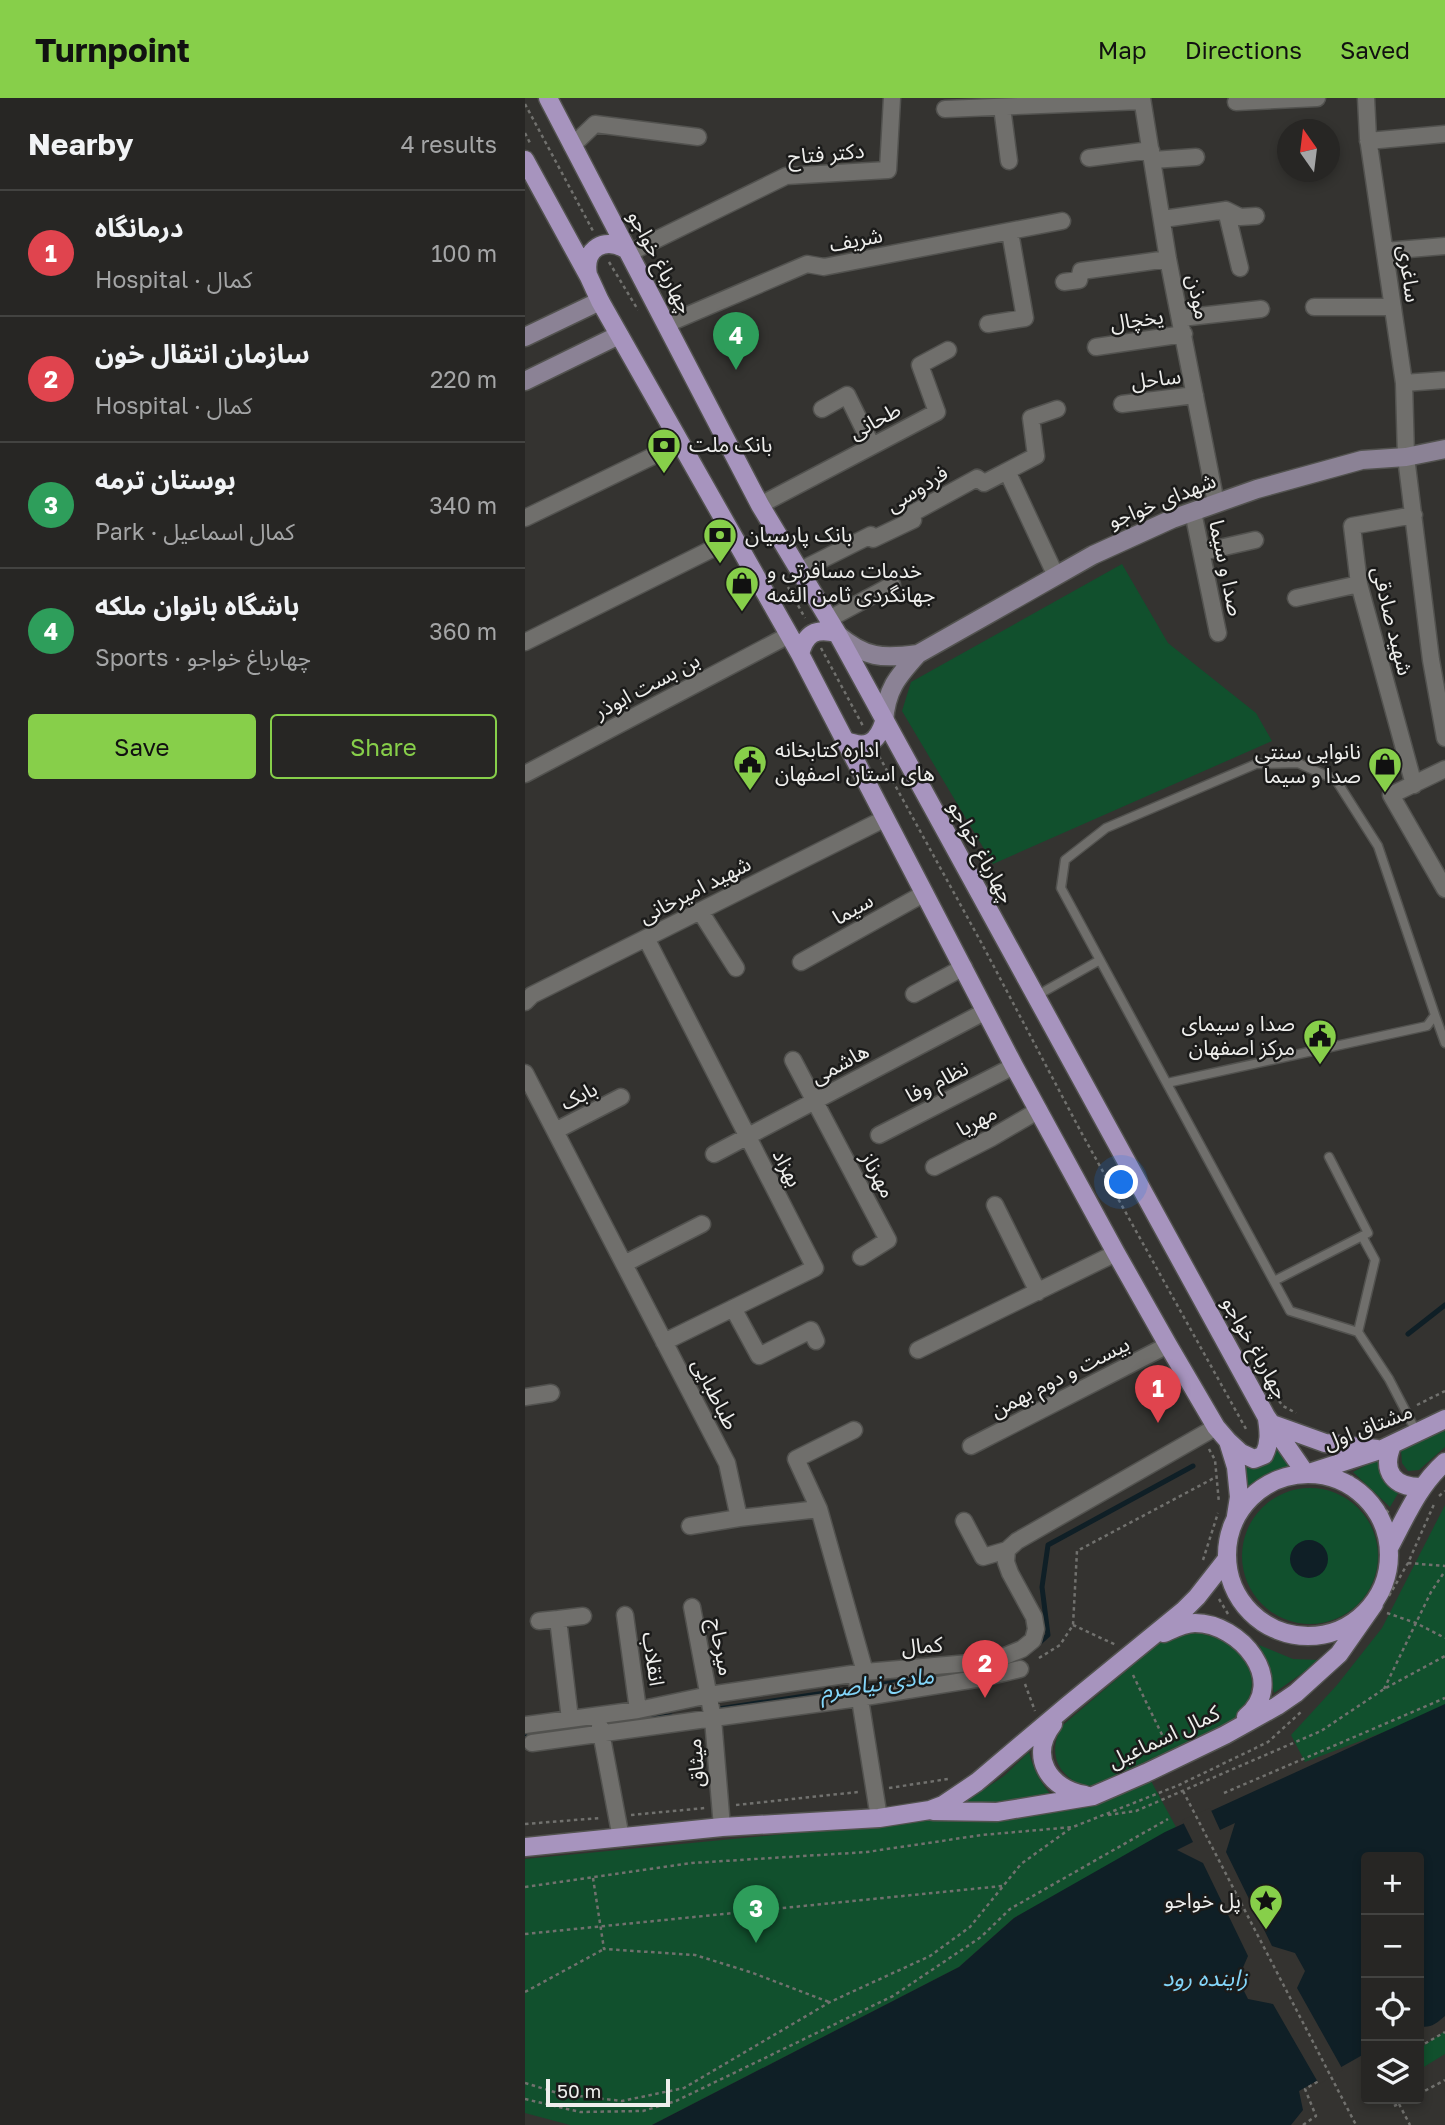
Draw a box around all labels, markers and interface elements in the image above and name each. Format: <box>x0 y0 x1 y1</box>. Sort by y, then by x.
text: Turnpoint <box>35 30 190 69</box>
text: Map <box>1098 35 1147 64</box>
text: Directions <box>1185 35 1302 64</box>
text: Saved <box>1340 35 1410 64</box>
north arrow <box>1277 119 1340 182</box>
text: Nearby <box>28 126 133 162</box>
text: 4 results <box>401 130 497 158</box>
street label: دکتر فتاح <box>787 137 866 172</box>
street label: چهارباغ خواجو <box>620 205 699 319</box>
text: درمانگاه <box>95 212 183 243</box>
street label: شریف <box>827 221 885 257</box>
text: 1 <box>45 239 57 267</box>
text: 100 m <box>431 239 497 267</box>
street label: ساغری <box>1393 244 1427 304</box>
text: Hospital · کمال <box>95 265 252 293</box>
street label: موذن <box>1182 272 1216 322</box>
street label: یخچال <box>1108 302 1165 337</box>
pin: 4 <box>713 312 759 370</box>
text: سازمان انتقال خون <box>95 338 310 369</box>
street label: ساحل <box>1129 362 1182 394</box>
text: 2 <box>44 365 58 393</box>
text: 220 m <box>430 365 497 393</box>
text: Hospital · کمال <box>95 391 252 419</box>
street label: طحانی <box>844 396 905 444</box>
bank icon: بانک ملت <box>645 426 683 475</box>
place label: بانک ملت <box>689 431 772 457</box>
street label: فردوسی <box>881 459 952 517</box>
text: بوستان ترمه <box>95 464 236 495</box>
street label: شهدای خواجو <box>1104 467 1219 533</box>
text: 3 <box>44 491 58 519</box>
text: 340 m <box>429 491 497 519</box>
bank icon: بانک پارسیان <box>701 516 739 565</box>
text: Park · کمال اسماعیل <box>95 517 295 545</box>
street label: صدا و سیما <box>1204 517 1250 618</box>
place label: بانک پارسیان <box>745 521 852 548</box>
place label: خدمات مسافرتی و جهانگردی ثامن الئمه <box>767 557 935 607</box>
shop icon: خدمات مسافرتی و جهانگردی ثامن الئمه <box>723 564 761 613</box>
street label: شهید صادقی <box>1367 564 1419 678</box>
text: باشگاه بانوان ملکه <box>95 590 299 621</box>
text: 4 <box>44 617 58 645</box>
text: 360 m <box>429 617 497 645</box>
text: Sports · چهارباغ خواجو <box>95 643 311 671</box>
street label: بن بست ابوذر <box>588 646 704 724</box>
button: Save <box>28 714 256 779</box>
button: Share <box>270 714 497 779</box>
place label: اداره کتابخانه های استان اصفهان <box>775 736 935 786</box>
place label: نانوایی سنتی صدا و سیما <box>1255 738 1361 788</box>
public building icon: اداره کتابخانه های استان اصفهان <box>731 743 769 792</box>
shop icon: نانوایی سنتی صدا و سیما <box>1366 745 1404 794</box>
street label: چهارباغ خواجو <box>940 796 1021 909</box>
street label: شهید امیرخانی <box>634 850 755 928</box>
street label: سیما <box>828 886 877 930</box>
place label: صدا و سیمای مرکز اصفهان <box>1181 1010 1295 1060</box>
public building icon: صدا و سیمای مرکز اصفهان <box>1301 1017 1339 1066</box>
street label: هاشمی <box>806 1037 873 1089</box>
street label: نظام وفا <box>901 1054 974 1111</box>
street label: بابک <box>556 1075 601 1115</box>
street label: مهریا <box>952 1099 1001 1141</box>
street label: بهزاد <box>767 1144 808 1191</box>
street label: مهرناز <box>855 1146 902 1202</box>
your location <box>1104 1165 1138 1199</box>
street label: چهارباغ خواجو <box>1214 1292 1295 1405</box>
street label: بیست و دوم بهمن <box>986 1330 1135 1426</box>
street label: طباطبایی <box>687 1353 745 1434</box>
pin: 1 <box>1135 1365 1181 1423</box>
street label: مشتاق اول <box>1319 1397 1416 1455</box>
street label: میرحاج <box>701 1616 740 1678</box>
street label: انقلاب <box>637 1630 671 1688</box>
street label: کمال <box>900 1630 944 1660</box>
pin: 2 <box>962 1640 1008 1698</box>
water label: مادی نیاصرم <box>817 1660 936 1709</box>
street label: کمال اسماعیل <box>1104 1699 1224 1773</box>
street label: میثاق <box>680 1738 710 1789</box>
map controls <box>1361 1852 1424 2104</box>
button: + <box>1361 1852 1424 1915</box>
place icon: پل خواجو <box>1247 1882 1285 1931</box>
pin: 3 <box>733 1885 779 1943</box>
place label: پل خواجو <box>1165 1887 1241 1914</box>
button: − <box>1361 1915 1424 1978</box>
water label: زاینده رود <box>1162 1963 1248 1992</box>
button: locate <box>1361 1978 1424 2041</box>
button: layers <box>1361 2041 1424 2104</box>
scale bar <box>546 2076 670 2108</box>
text: 50 m <box>557 2079 601 2102</box>

